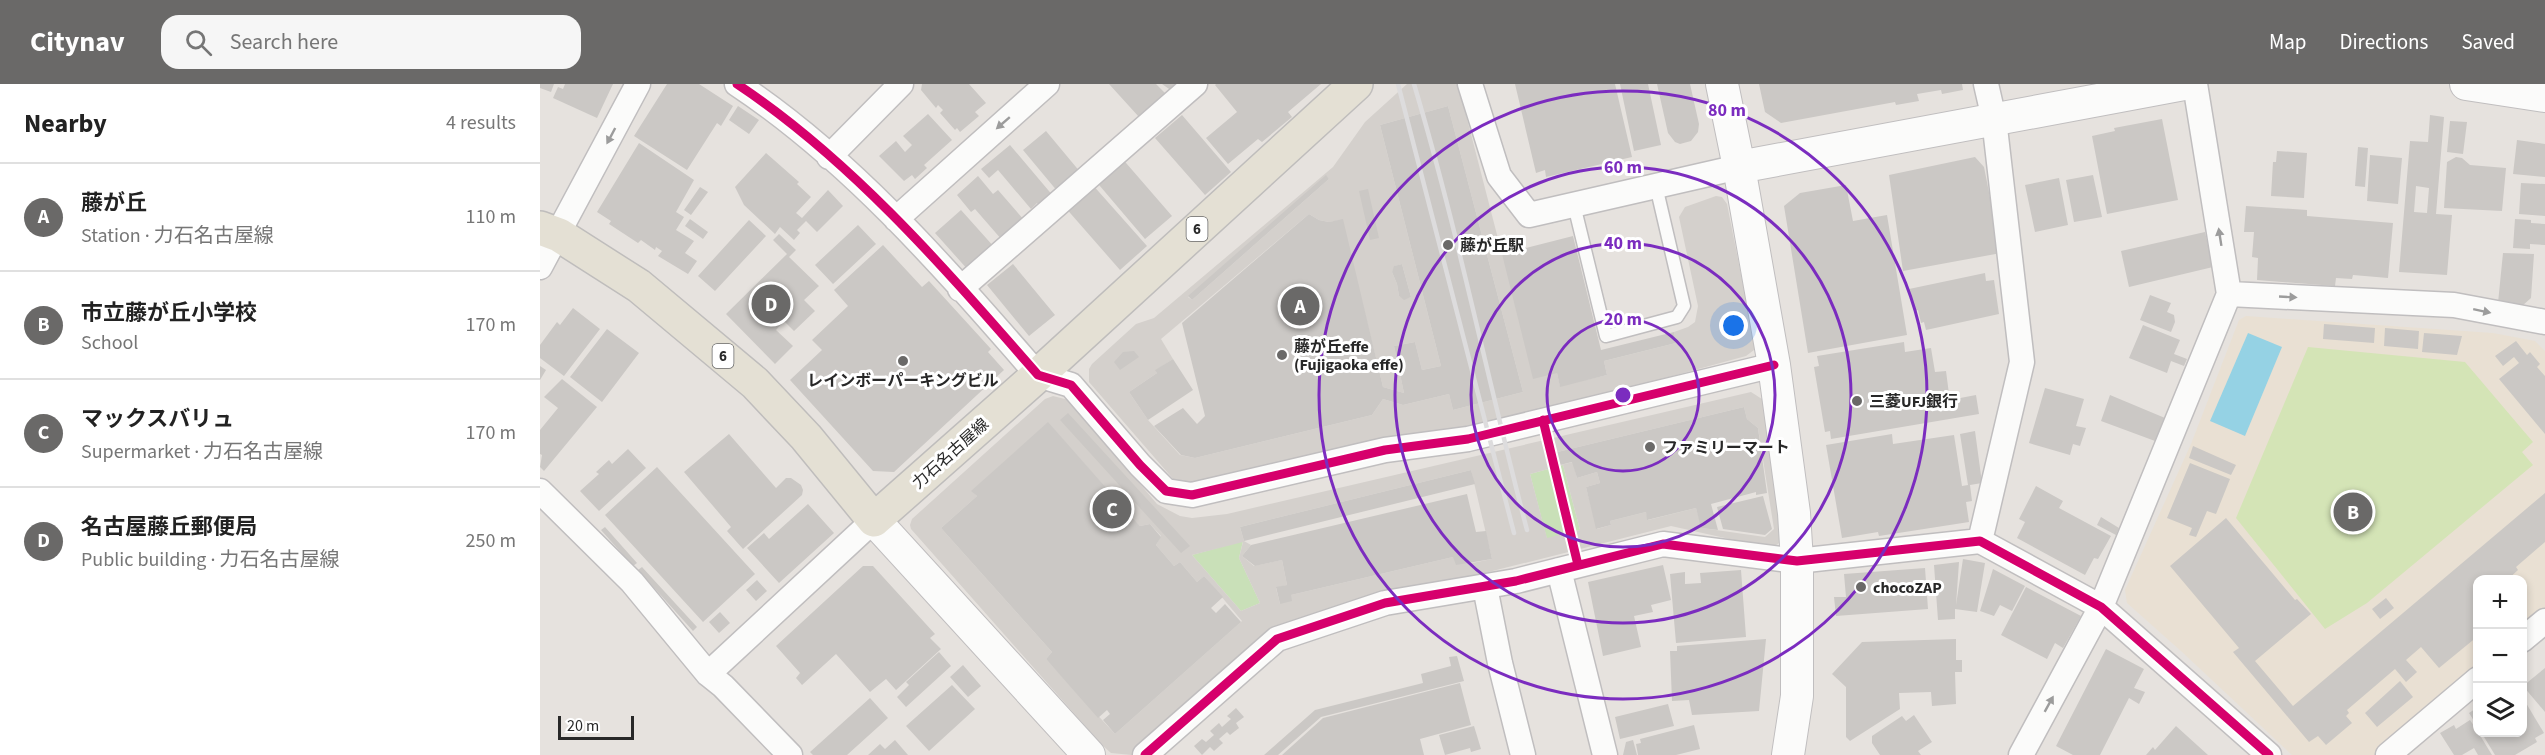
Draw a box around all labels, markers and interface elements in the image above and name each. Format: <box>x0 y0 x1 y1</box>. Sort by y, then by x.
search box <box>161 15 581 69</box>
text: Citynav <box>30 22 125 62</box>
icon: search <box>182 26 215 59</box>
text: Search here <box>230 26 338 58</box>
text: Map <box>2269 27 2307 57</box>
text: Directions <box>2340 27 2428 57</box>
text: Saved <box>2461 27 2515 57</box>
text: 80 m <box>1708 98 1746 123</box>
text: Nearby <box>24 105 107 142</box>
text: 4 results <box>446 109 516 137</box>
one-way arrow <box>996 116 1011 129</box>
one-way arrow <box>606 127 616 144</box>
text: 60 m <box>1604 155 1642 180</box>
text: 藤が丘 <box>81 187 147 219</box>
text: A <box>38 203 49 231</box>
text: 110 m <box>466 203 516 231</box>
road number: 6 <box>1186 217 1208 241</box>
text: Station · 力石名古屋線 <box>81 222 274 250</box>
one-way arrow <box>2215 227 2224 246</box>
text: 40 m <box>1604 231 1642 256</box>
place label: 藤が丘駅 <box>1460 235 1524 257</box>
marker: 藤が丘駅 <box>1441 238 1455 252</box>
pin: D <box>752 282 790 326</box>
pin: A <box>1280 284 1320 328</box>
one-way arrow <box>2278 293 2297 302</box>
text: 市立藤が丘小学校 <box>81 297 257 329</box>
text: 20 m <box>1604 307 1642 332</box>
one-way arrow <box>2473 307 2492 316</box>
text: B <box>37 311 50 339</box>
text: 170 m <box>466 311 516 339</box>
your location <box>1719 311 1748 340</box>
text: School <box>81 329 138 357</box>
place label: 藤が丘effe (Fujigaoka effe) <box>1294 336 1404 376</box>
road number: 6 <box>712 344 734 368</box>
marker: 藤が丘effe (Fujigaoka effe) <box>1275 348 1289 362</box>
marker: レインボーパーキングビル <box>896 354 910 368</box>
place label: レインボーパーキングビル <box>807 370 999 392</box>
centre of rings <box>1613 385 1633 405</box>
place label: 三菱UFJ銀行 <box>1869 391 1958 413</box>
marker: 三菱UFJ銀行 <box>1850 394 1864 408</box>
text: マックスバリュ <box>81 403 234 435</box>
street label: 力石名古屋線 <box>908 413 994 494</box>
text: C <box>38 419 49 447</box>
text: 170 m <box>466 419 516 447</box>
place label: ファミリーマート <box>1662 437 1790 459</box>
text: Supermarket · 力石名古屋線 <box>81 438 323 466</box>
marker: ファミリーマート <box>1643 440 1657 454</box>
pin: C <box>1092 486 1132 532</box>
pin: B <box>2334 490 2372 534</box>
text: 名古屋藤丘郵便局 <box>81 511 257 543</box>
text: D <box>37 527 50 555</box>
text: 250 m <box>466 527 516 555</box>
text: Public building · 力石名古屋線 <box>81 546 339 574</box>
map controls <box>2473 575 2527 737</box>
button: + <box>2473 575 2527 629</box>
place label: chocoZAP <box>1873 577 1942 599</box>
marker: chocoZAP <box>1854 580 1868 594</box>
button: − <box>2473 629 2527 683</box>
button: layers <box>2473 683 2527 737</box>
one-way arrow <box>2044 695 2054 712</box>
scale bar <box>558 713 634 740</box>
text: 20 m <box>567 715 599 737</box>

